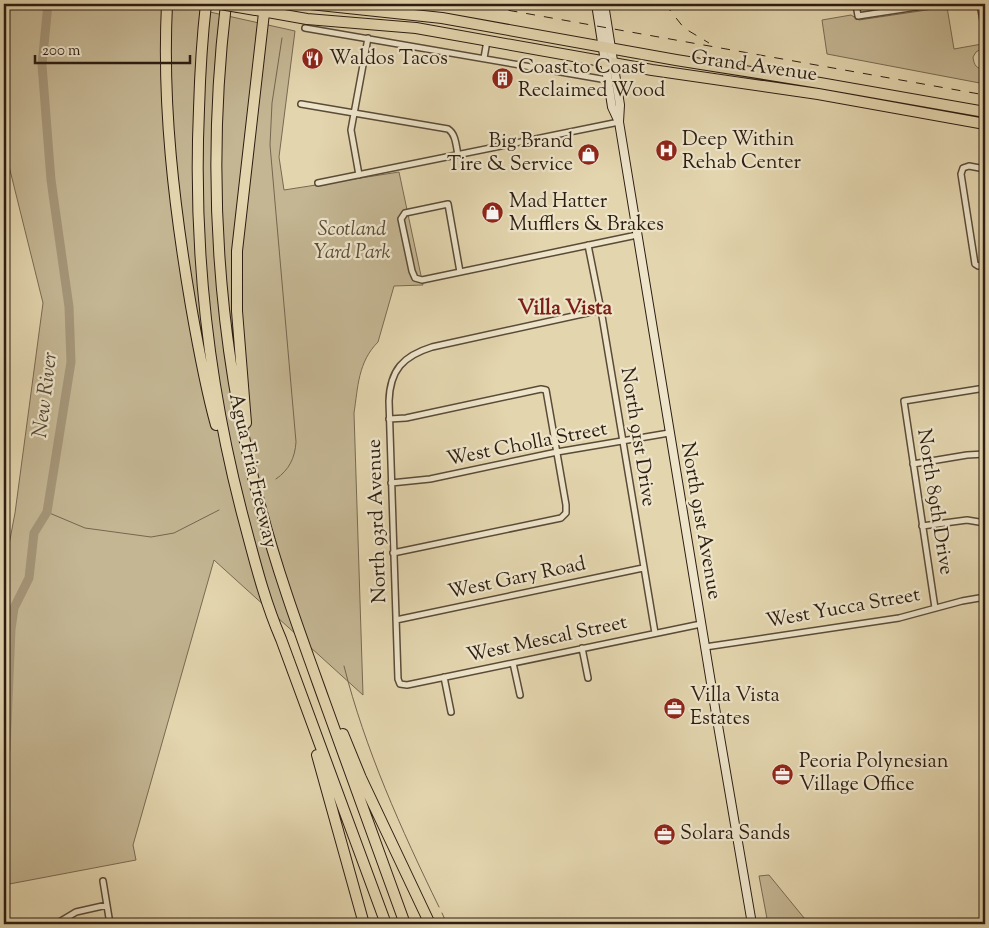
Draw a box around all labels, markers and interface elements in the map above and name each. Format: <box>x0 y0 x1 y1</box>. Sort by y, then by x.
scale bar <box>35 32 190 64</box>
text: 200 m <box>42 41 81 62</box>
street label: Grand Avenue <box>689 44 819 90</box>
place label: Waldos Tacos <box>329 45 448 74</box>
restaurant icon: Waldos Tacos <box>301 47 325 71</box>
place label: Coast to Coast Reclaimed Wood <box>518 54 665 106</box>
building icon: Coast to Coast Reclaimed Wood <box>490 67 514 91</box>
place label: Deep Within Rehab Center <box>682 126 802 178</box>
place label: Big Brand Tire & Service <box>447 128 573 180</box>
hospital icon: Deep Within Rehab Center <box>654 139 678 163</box>
shop icon: Big Brand Tire & Service <box>577 142 601 166</box>
place label: Mad Hatter Mufflers & Brakes <box>509 188 664 240</box>
shop icon: Mad Hatter Mufflers & Brakes <box>481 201 505 225</box>
park label: Scotland Yard Park <box>313 216 391 268</box>
district label: Villa Vista <box>518 294 612 324</box>
water label: New River <box>26 350 66 440</box>
street label: North 91st Drive <box>612 365 662 509</box>
street label: Agua Fria Freeway <box>220 391 284 552</box>
street label: West Cholla Street <box>444 415 610 475</box>
street label: North 89th Drive <box>908 427 960 577</box>
street label: North 93rd Avenue <box>361 438 395 604</box>
street label: North 91st Avenue <box>672 440 728 602</box>
street label: West Gary Road <box>445 550 589 608</box>
street label: West Yucca Street <box>764 581 923 637</box>
street label: West Mescal Street <box>464 609 630 671</box>
place label: Villa Vista Estates <box>690 682 780 734</box>
office icon: Villa Vista Estates <box>662 696 686 720</box>
place label: Peoria Polynesian Village Office <box>799 748 949 800</box>
office icon: Peoria Polynesian Village Office <box>771 762 795 786</box>
place label: Solara Sands <box>680 820 790 849</box>
office icon: Solara Sands <box>652 822 676 846</box>

